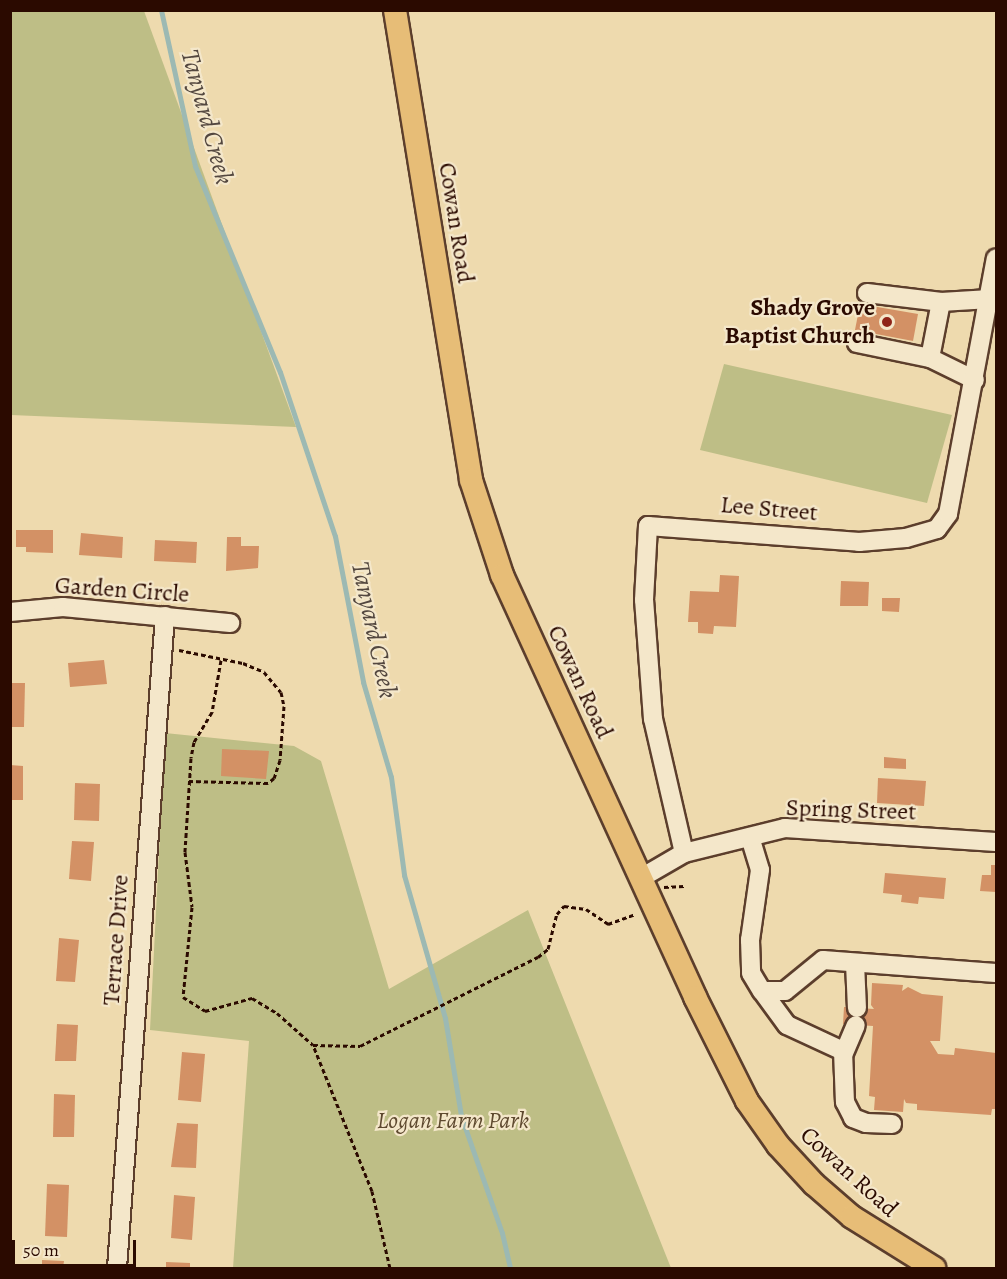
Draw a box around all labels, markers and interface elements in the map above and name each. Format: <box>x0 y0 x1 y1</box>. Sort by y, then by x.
water label: Tanyard Creek <box>174 46 240 188</box>
street label: Cowan Road <box>432 161 480 285</box>
place label: Shady Grove Baptist Church <box>725 294 875 350</box>
marker: Shady Grove Baptist Church <box>880 315 894 329</box>
street label: Lee Street <box>719 490 819 528</box>
water label: Tanyard Creek <box>344 559 404 701</box>
street label: Garden Circle <box>54 571 190 609</box>
street label: Cowan Road <box>541 621 619 743</box>
street label: Spring Street <box>785 793 917 827</box>
street label: Terrace Drive <box>97 874 135 1006</box>
park label: Logan Farm Park <box>377 1107 529 1135</box>
street label: Cowan Road <box>794 1121 904 1223</box>
scale bar <box>15 1228 140 1266</box>
text: 50 m <box>23 1238 59 1262</box>

